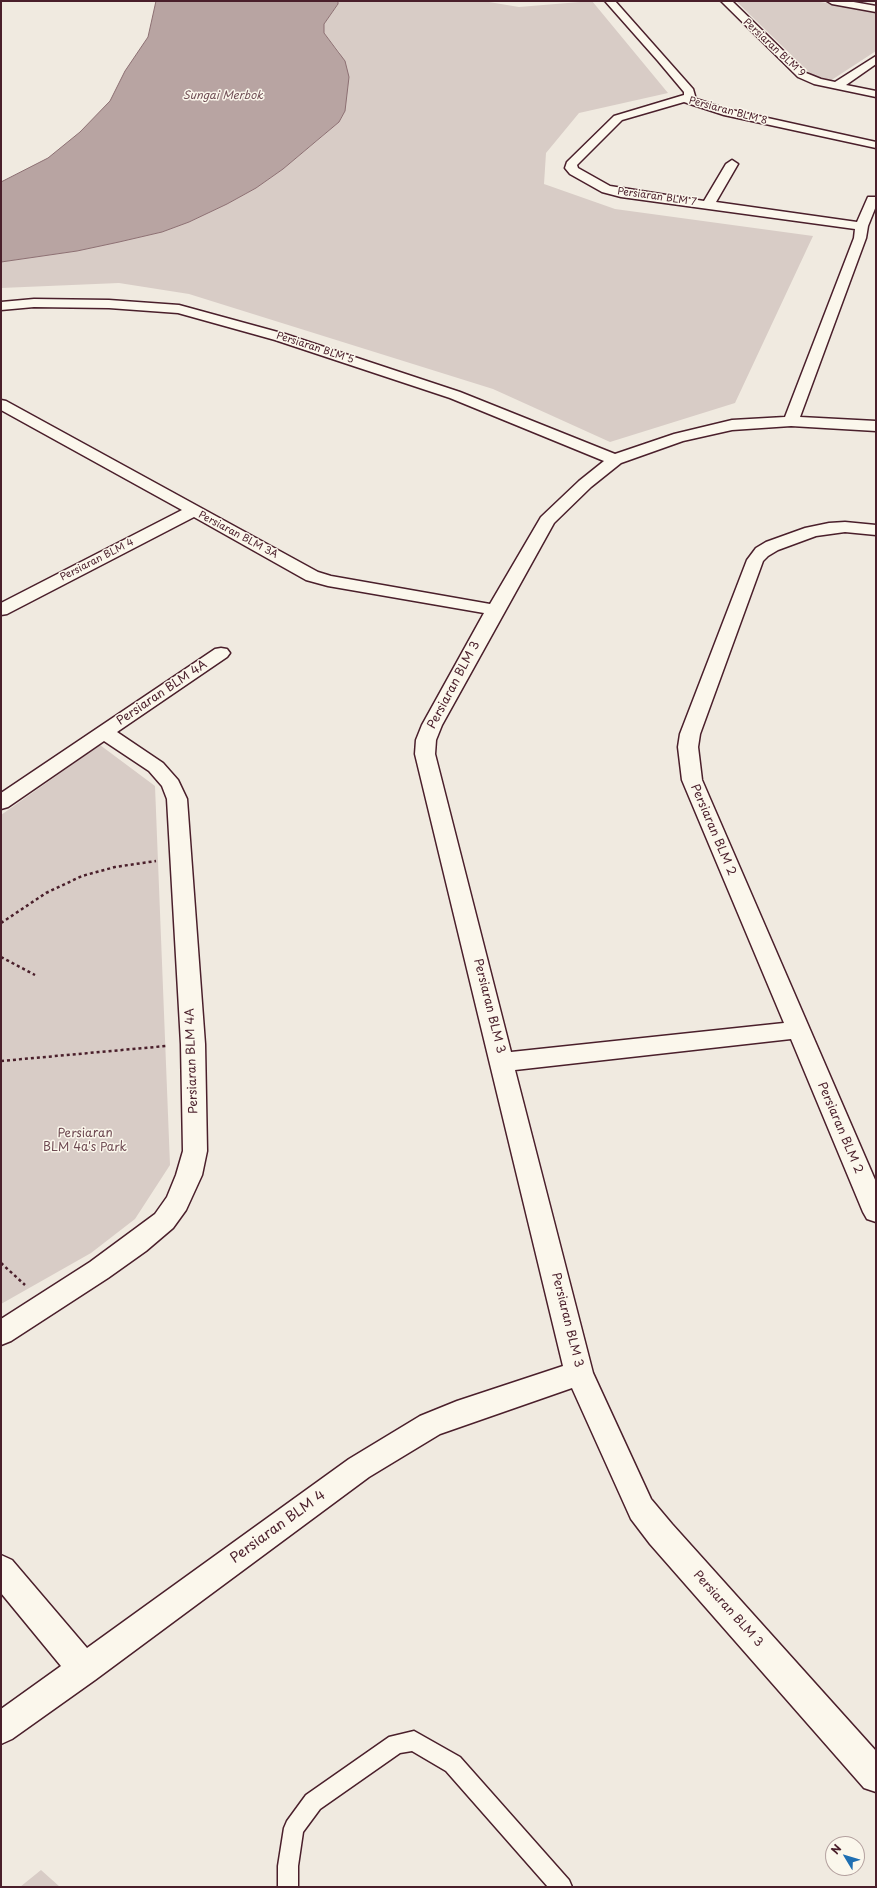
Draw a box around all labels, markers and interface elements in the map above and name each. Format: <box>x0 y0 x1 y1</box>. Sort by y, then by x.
street label: Persiaran BLM 9 <box>741 16 807 80</box>
water label: Sungai Merbok <box>183 89 263 103</box>
street label: Persiaran BLM 8 <box>688 95 768 127</box>
street label: Persiaran BLM 7 <box>617 185 697 209</box>
street label: Persiaran BLM 5 <box>275 330 355 366</box>
street label: Persiaran BLM 3A <box>196 509 280 561</box>
street label: Persiaran BLM 4 <box>58 536 136 584</box>
street label: Persiaran BLM 3 <box>425 639 483 731</box>
street label: Persiaran BLM 4A <box>114 657 210 729</box>
street label: Persiaran BLM 2 <box>687 782 739 878</box>
street label: Persiaran BLM 3 <box>470 957 508 1055</box>
street label: Persiaran BLM 4A <box>183 1008 201 1114</box>
street label: Persiaran BLM 2 <box>814 1080 866 1176</box>
park label: Persiaran BLM 4a's Park <box>43 1127 127 1155</box>
street label: Persiaran BLM 3 <box>548 1271 586 1369</box>
street label: Persiaran BLM 4 <box>227 1487 329 1567</box>
street label: Persiaran BLM 3 <box>690 1568 766 1650</box>
north arrow <box>825 1836 865 1876</box>
text: N <box>827 1840 845 1858</box>

